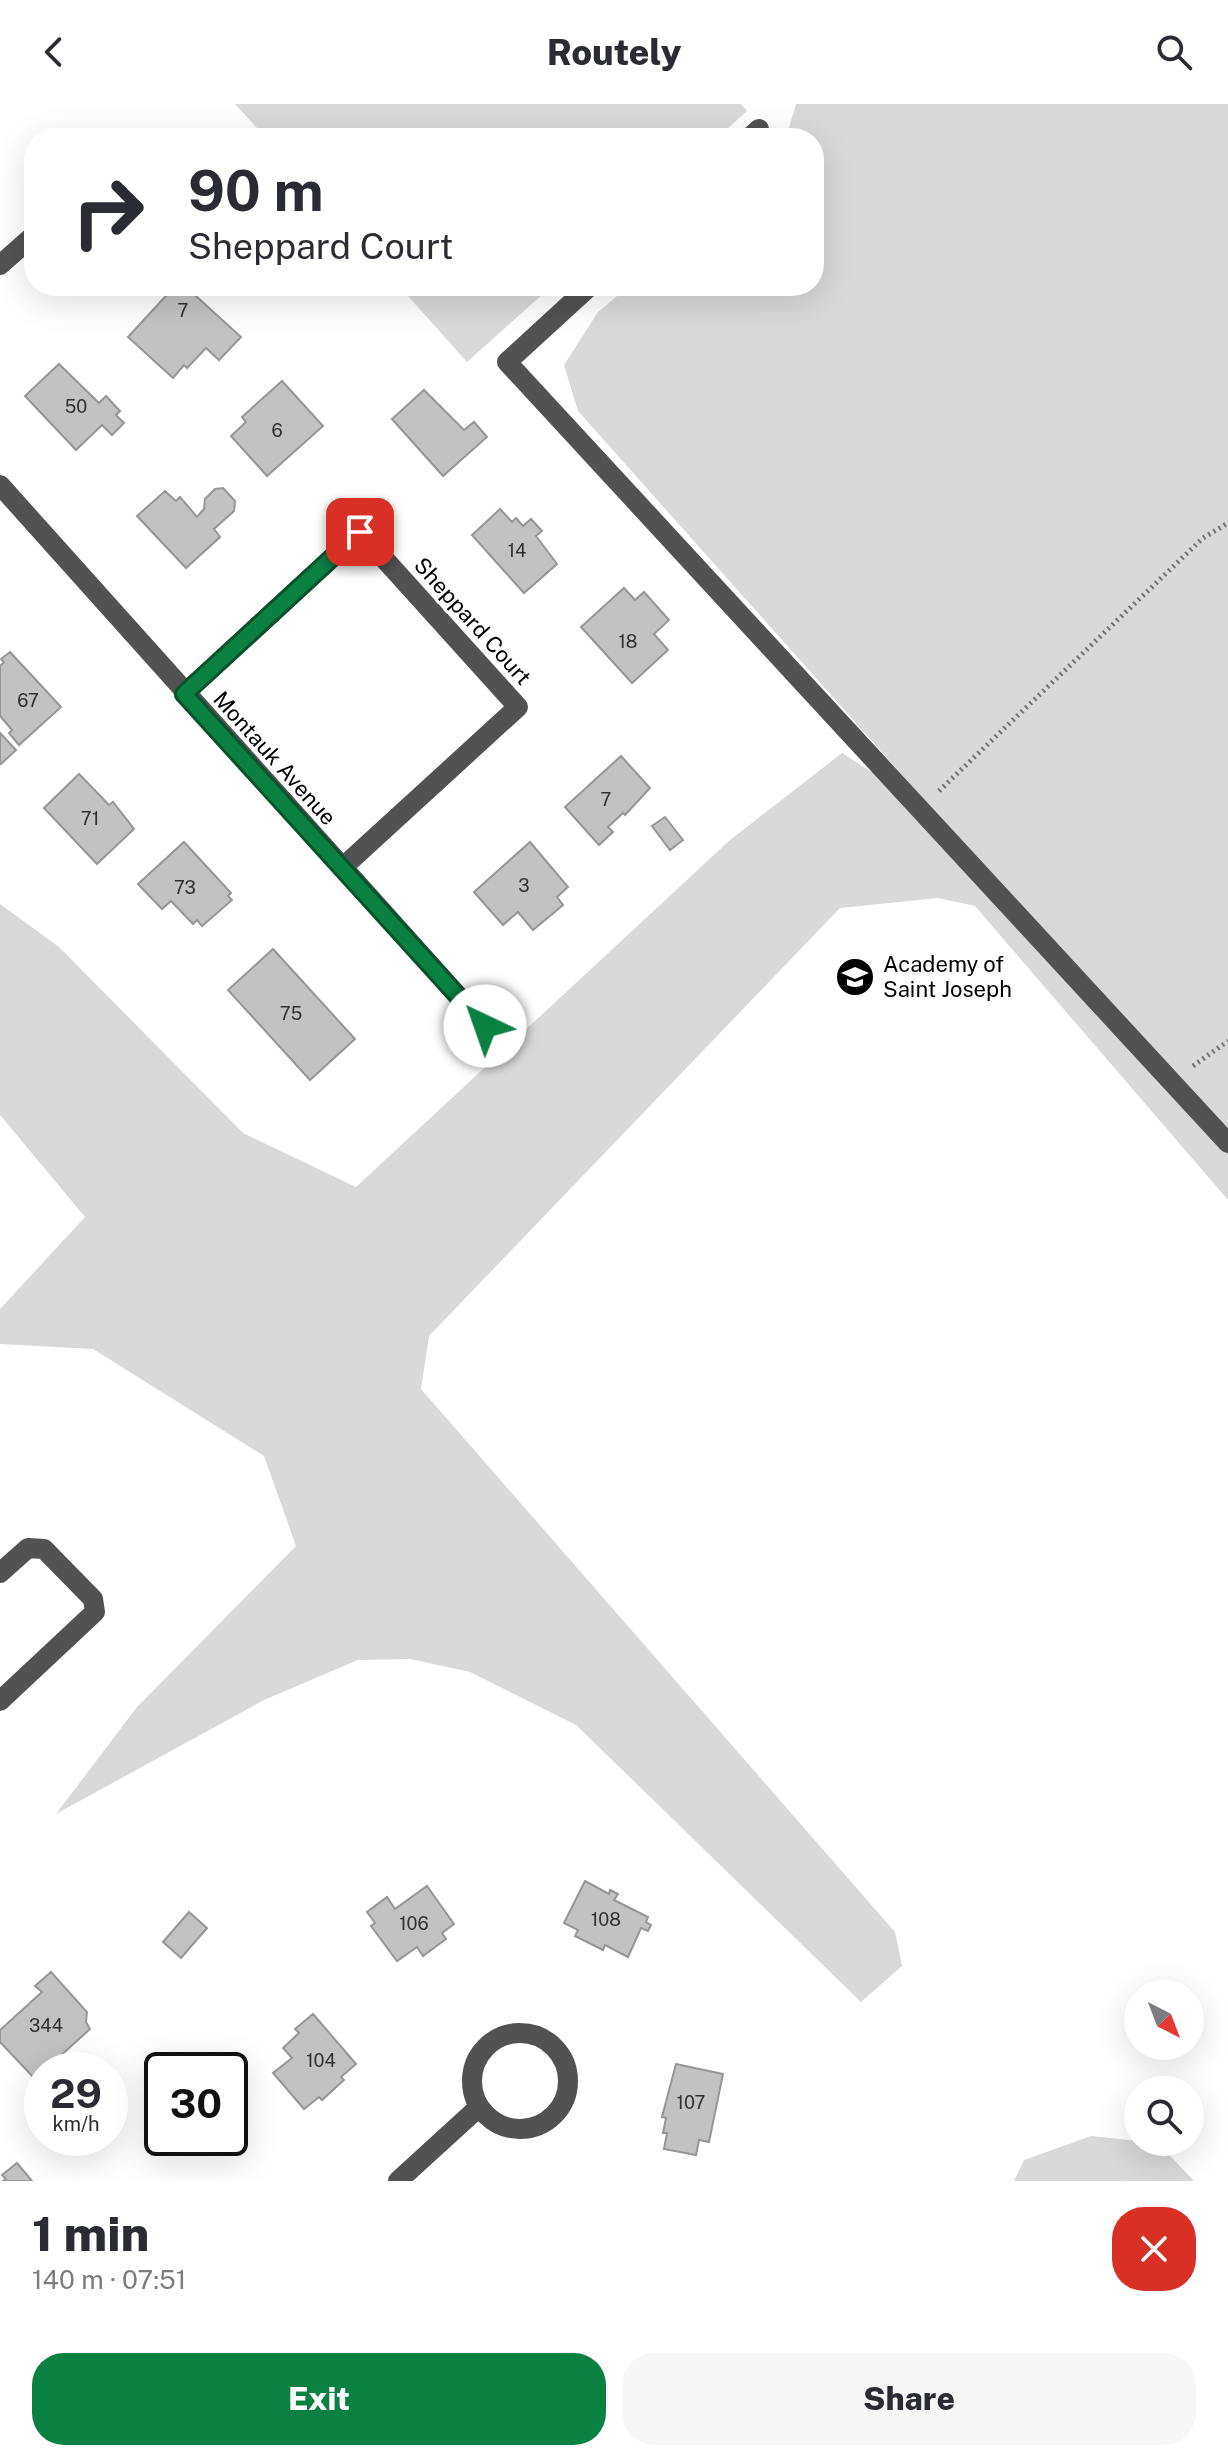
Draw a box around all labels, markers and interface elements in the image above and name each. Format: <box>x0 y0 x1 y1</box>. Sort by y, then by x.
icon: back <box>32 30 76 74</box>
icon: search <box>1152 30 1196 74</box>
text: Routely <box>547 31 681 73</box>
text: 90 m <box>188 158 324 224</box>
icon: right <box>56 160 160 264</box>
text: Sheppard Court <box>188 225 454 267</box>
house number: 7 <box>178 300 188 321</box>
house number: 50 <box>65 396 87 417</box>
house number: 6 <box>271 420 283 441</box>
pin <box>326 498 394 566</box>
icon: arrive <box>338 510 382 554</box>
house number: 14 <box>508 540 526 561</box>
street label: Sheppard Court <box>409 552 537 690</box>
house number: 18 <box>619 631 637 652</box>
street label: Montauk Avenue <box>208 686 342 830</box>
house number: 67 <box>17 690 39 711</box>
house number: 7 <box>601 789 611 810</box>
house number: 71 <box>81 808 99 829</box>
house number: 3 <box>518 875 530 896</box>
house number: 73 <box>174 877 196 898</box>
place label: Academy of Saint Joseph <box>883 951 1012 1002</box>
school or university icon: Academy of Saint Joseph <box>834 956 876 998</box>
position arrow <box>443 984 527 1068</box>
house number: 75 <box>280 1003 302 1024</box>
house number: 108 <box>591 1909 621 1930</box>
house number: 106 <box>399 1913 429 1934</box>
north arrow <box>1124 1980 1204 2060</box>
map controls <box>1124 1980 1204 2156</box>
house number: 344 <box>29 2015 63 2036</box>
house number: 104 <box>306 2050 336 2071</box>
speed limit sign: 30 <box>144 2052 248 2156</box>
text: 29 <box>50 2070 102 2117</box>
button: search <box>1124 2076 1204 2156</box>
house number: 107 <box>677 2092 705 2113</box>
text: km/h <box>52 2112 100 2136</box>
text: 1 min <box>32 2205 149 2262</box>
button: close <box>1112 2207 1196 2291</box>
text: 140 m · 07:51 <box>32 2264 186 2295</box>
button: Exit <box>32 2353 606 2445</box>
button: Share <box>622 2353 1196 2445</box>

